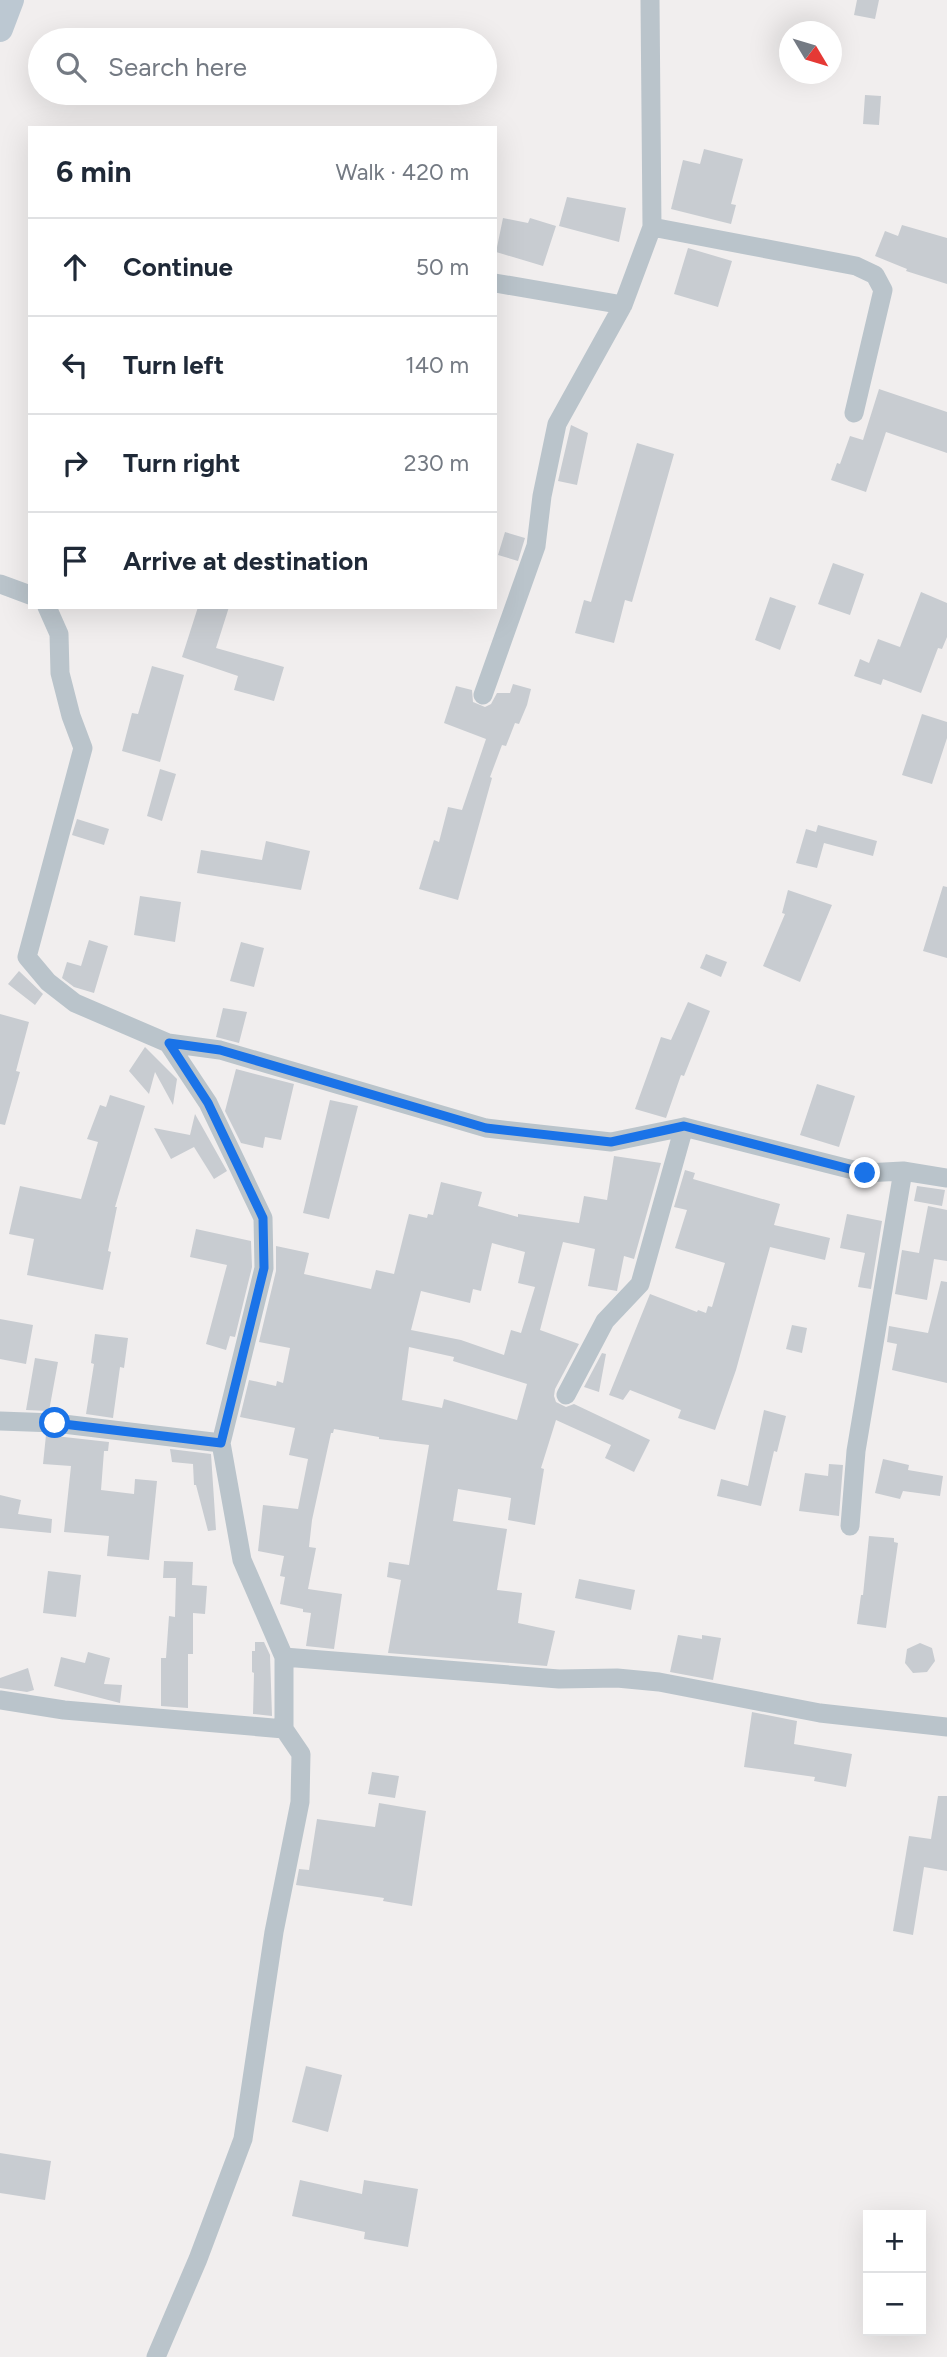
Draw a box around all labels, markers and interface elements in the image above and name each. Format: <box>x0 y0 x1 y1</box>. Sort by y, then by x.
north arrow <box>779 21 842 84</box>
search box <box>28 28 497 105</box>
icon: search <box>52 48 90 86</box>
text: Search here <box>108 51 247 83</box>
text: 6 min <box>56 153 132 190</box>
text: Walk · 420 m <box>336 158 469 186</box>
icon: ahead <box>56 248 94 286</box>
text: Continue <box>123 251 233 283</box>
text: 50 m <box>416 253 469 281</box>
icon: left <box>56 346 94 384</box>
text: Turn left <box>123 349 224 381</box>
text: 140 m <box>405 351 469 379</box>
icon: right <box>56 444 94 482</box>
text: Turn right <box>123 447 240 479</box>
text: 230 m <box>404 449 469 477</box>
icon: arrive <box>56 542 94 580</box>
text: Arrive at destination <box>123 545 368 577</box>
route end <box>849 1157 880 1188</box>
route start <box>39 1407 70 1438</box>
map controls <box>863 2210 926 2336</box>
button: + <box>863 2210 926 2273</box>
button: − <box>863 2273 926 2336</box>

